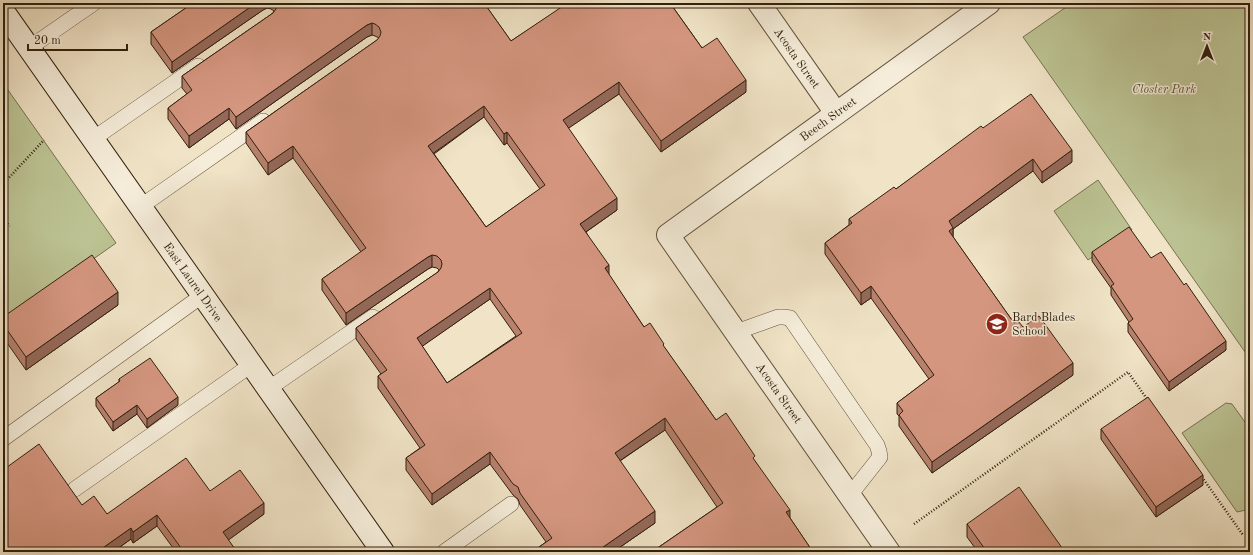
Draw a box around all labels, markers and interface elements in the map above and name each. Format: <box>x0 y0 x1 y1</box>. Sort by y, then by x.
scale bar <box>28 26 127 52</box>
street label: Acosta Street <box>771 26 821 91</box>
north arrow <box>1187 26 1227 66</box>
text: N <box>1203 32 1212 43</box>
text: 20 m <box>34 35 61 47</box>
park label: Closter Park <box>1132 84 1196 96</box>
street label: Beech Street <box>798 95 859 144</box>
street label: East Laurel Drive <box>161 241 224 325</box>
school or university icon: Bard Blades School <box>984 311 1010 337</box>
place label: Bard Blades School <box>1012 312 1075 338</box>
street label: Acosta Street <box>753 361 803 426</box>

